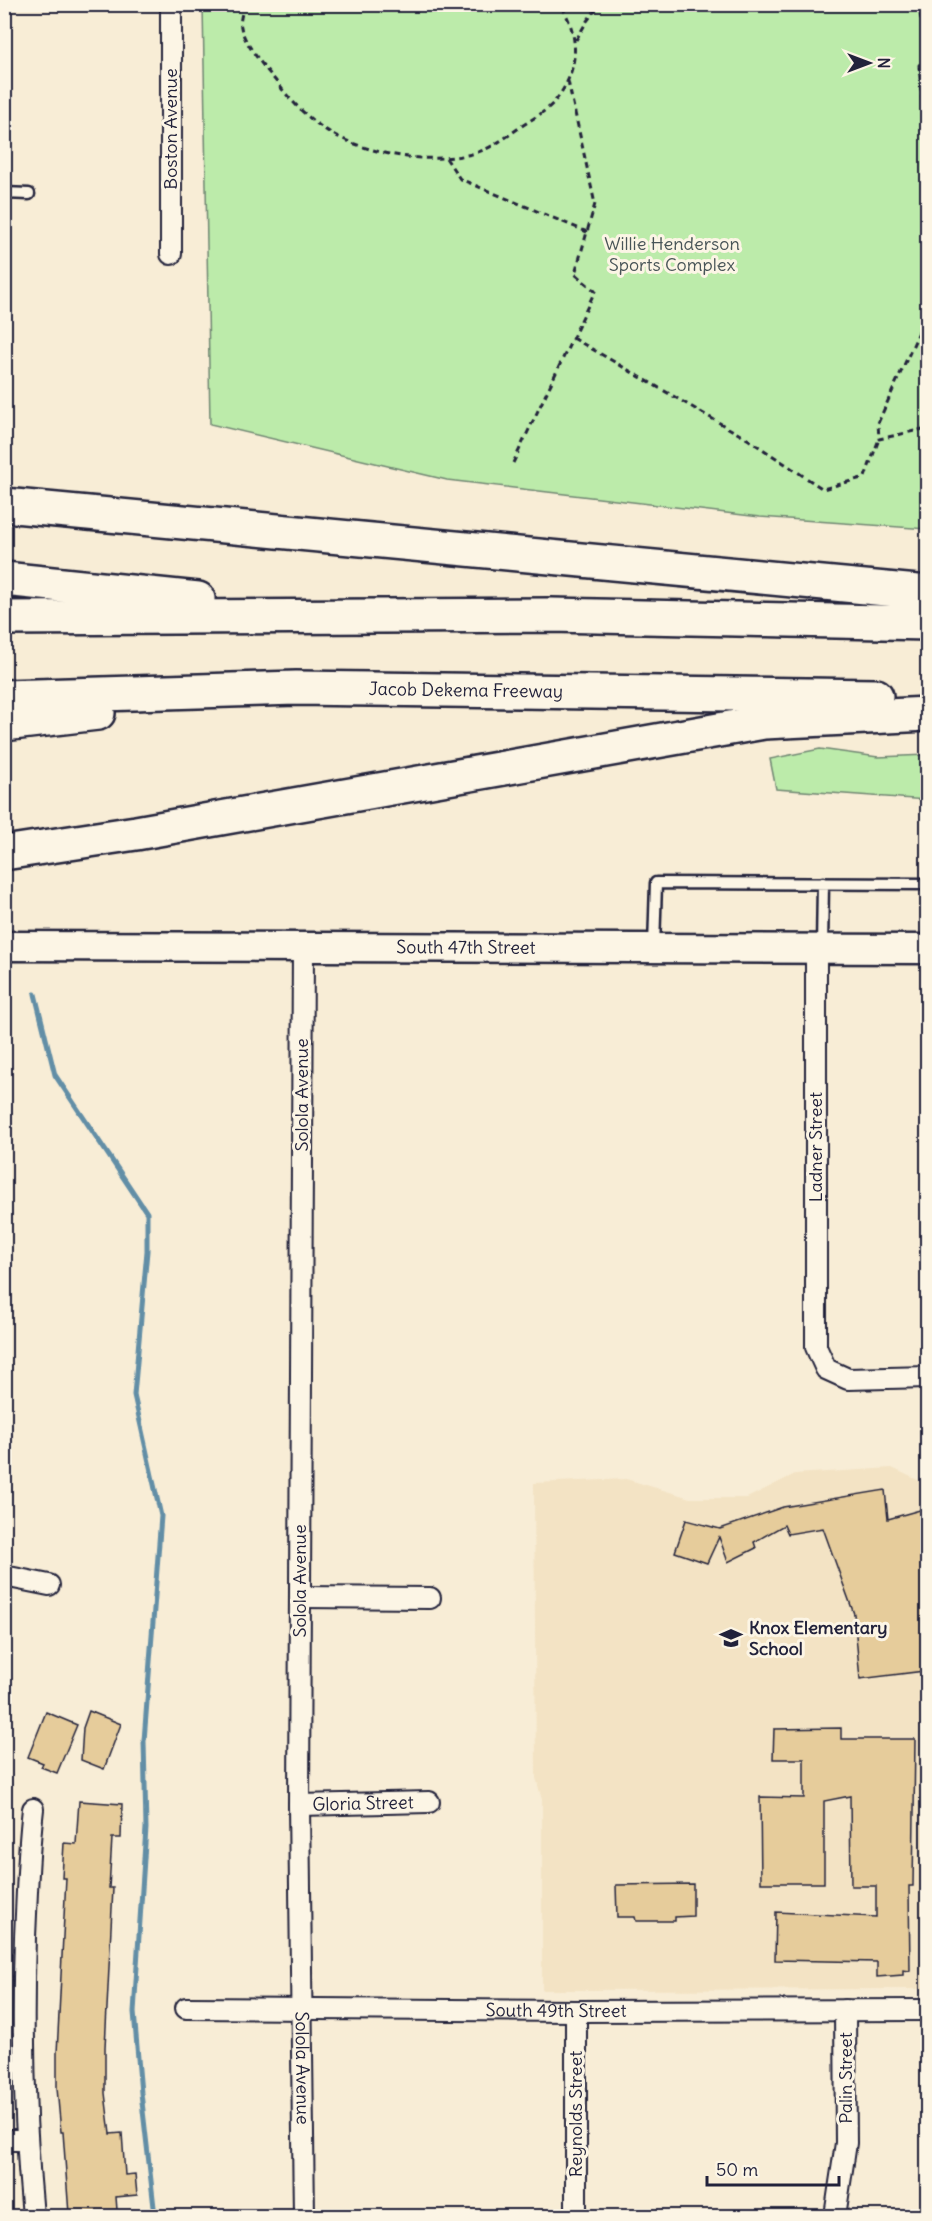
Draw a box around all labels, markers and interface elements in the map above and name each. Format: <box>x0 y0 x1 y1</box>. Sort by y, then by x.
north arrow <box>839 33 899 93</box>
text: N <box>874 57 894 69</box>
street label: Boston Avenue <box>159 68 182 190</box>
park label: Willie Henderson Sports Complex <box>604 232 740 276</box>
street label: Jacob Dekema Freeway <box>368 677 563 703</box>
street label: South 47th Street <box>396 935 536 959</box>
street label: Solola Avenue <box>290 1038 313 1152</box>
street label: Ladner Street <box>804 1092 827 1202</box>
street label: Solola Avenue <box>288 1524 311 1638</box>
place label: Knox Elementary School <box>749 1616 888 1660</box>
school or university icon: Knox Elementary School <box>718 1625 744 1651</box>
street label: Gloria Street <box>312 1790 414 1816</box>
street label: South 49th Street <box>485 1998 627 2022</box>
street label: Solola Avenue <box>291 2011 315 2125</box>
street label: Palin Street <box>834 2032 857 2124</box>
street label: Reynolds Street <box>564 2051 587 2177</box>
scale bar <box>707 2149 839 2187</box>
text: 50 m <box>716 2158 758 2181</box>

